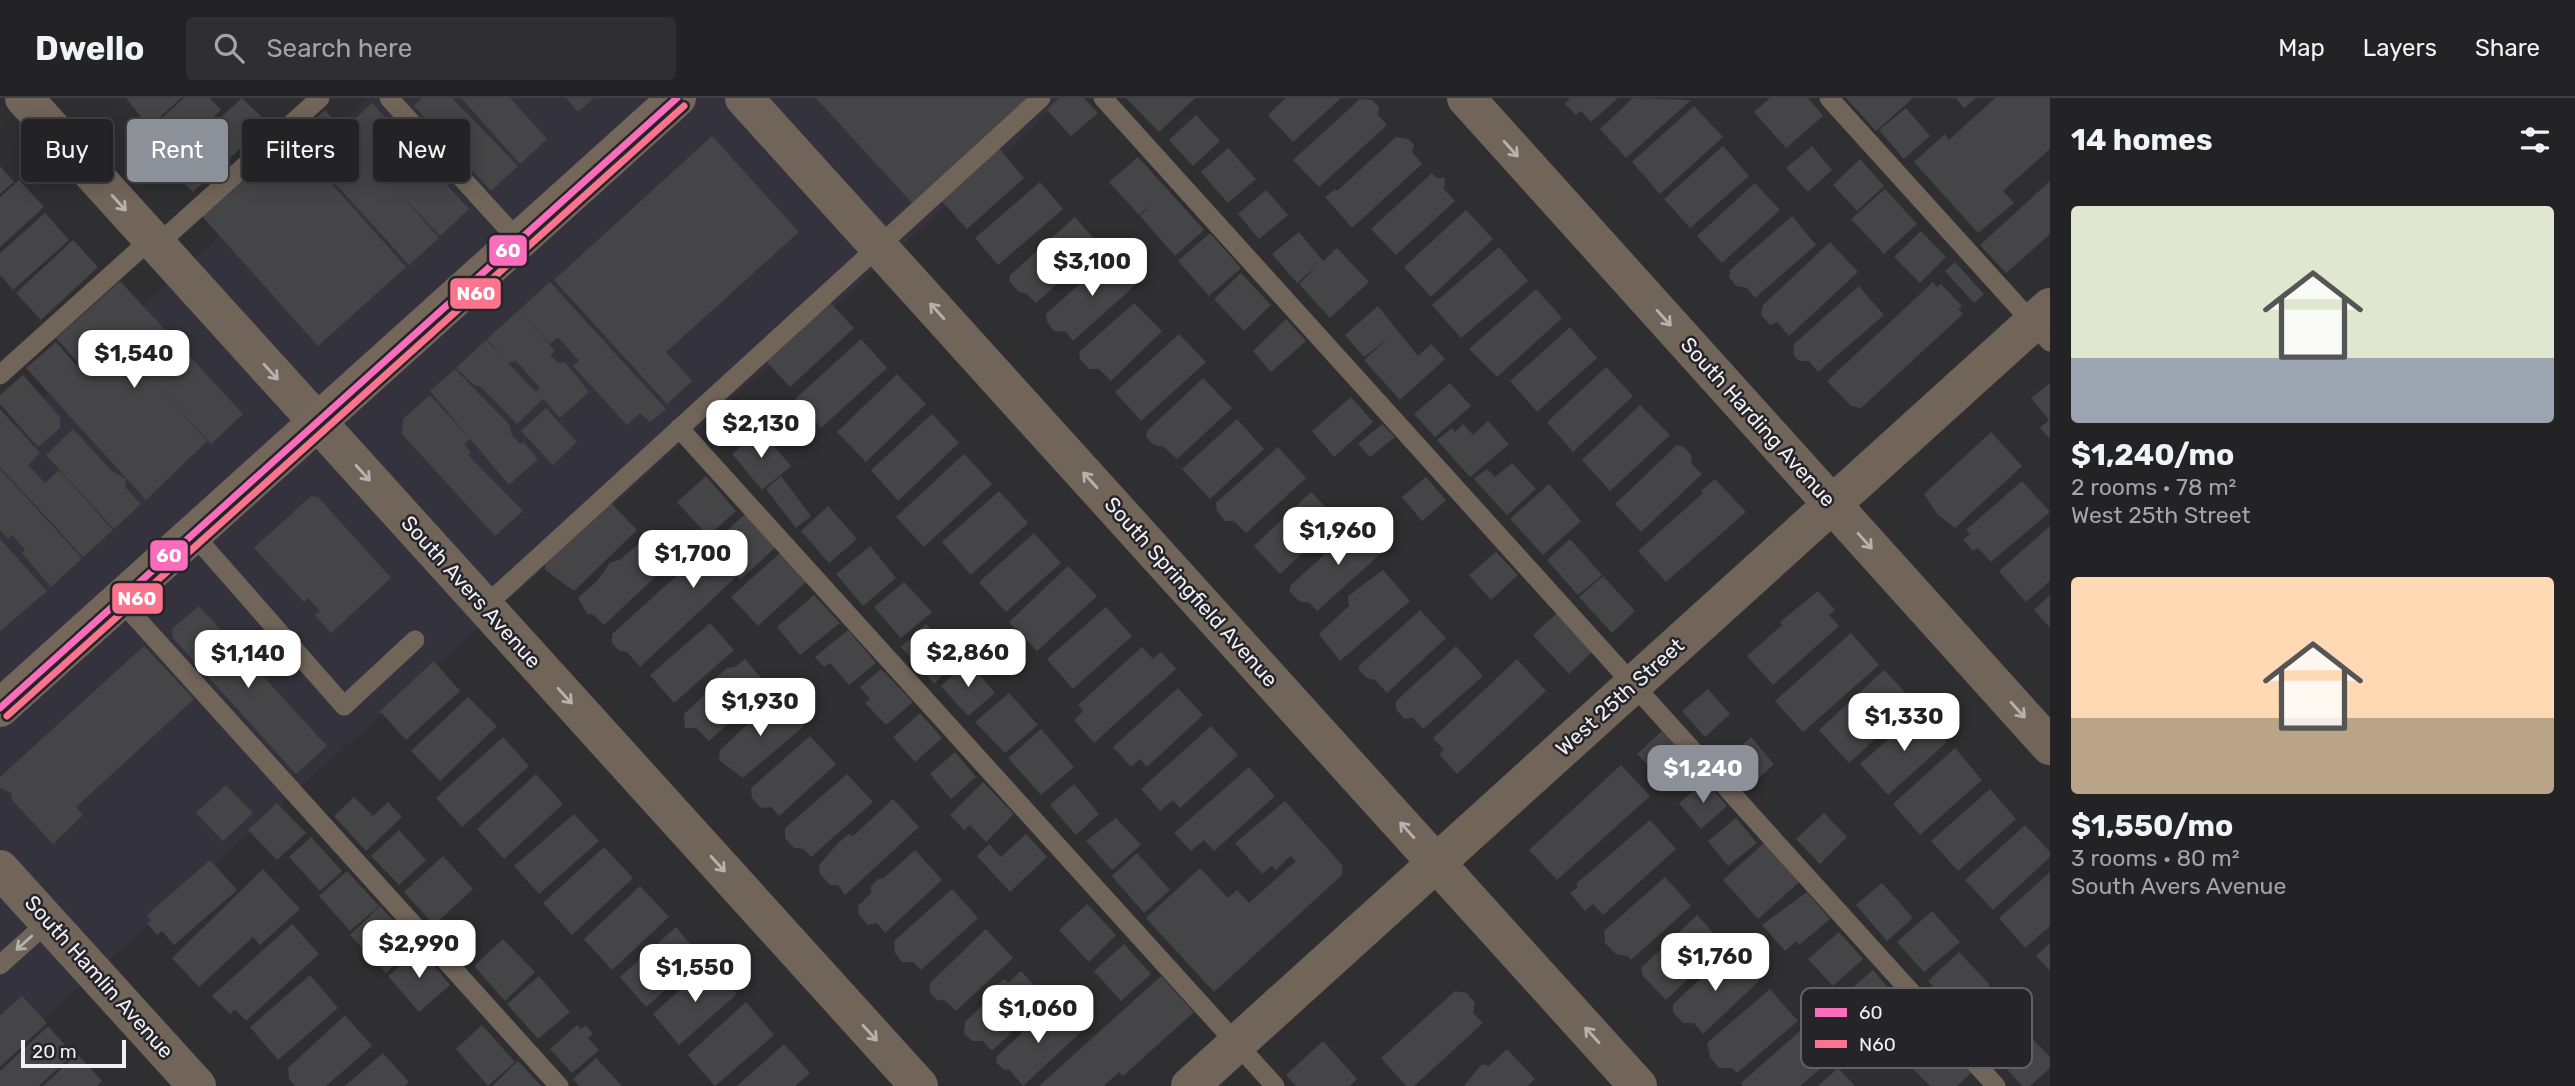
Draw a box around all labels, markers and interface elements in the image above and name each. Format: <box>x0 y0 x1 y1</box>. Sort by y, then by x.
search box <box>186 17 676 80</box>
text: Dwello <box>35 29 144 68</box>
icon: search <box>210 29 248 67</box>
text: Search here <box>266 33 412 64</box>
text: Map <box>2278 34 2325 62</box>
text: Layers <box>2363 34 2437 62</box>
text: Share <box>2475 34 2540 62</box>
chip: Buy <box>21 119 113 182</box>
chip: Rent <box>127 119 228 182</box>
chip: Filters <box>242 119 359 182</box>
chip: New <box>373 119 470 182</box>
icon: filters <box>2516 121 2554 159</box>
text: 14 homes <box>2071 122 2213 158</box>
one-way arrow <box>1503 140 1520 157</box>
one-way arrow <box>111 194 127 212</box>
line badge: 60 <box>488 234 528 267</box>
pin: $3,100 <box>1035 238 1149 298</box>
text: 60 <box>495 239 521 262</box>
text: $3,100 <box>1053 247 1131 275</box>
icon: home <box>2250 252 2376 378</box>
line badge: N60 <box>449 277 502 310</box>
text: N60 <box>457 282 495 305</box>
one-way arrow <box>929 302 945 320</box>
one-way arrow <box>1656 309 1672 327</box>
pin: $1,540 <box>77 330 191 390</box>
street label: South Harding Avenue <box>1676 332 1841 511</box>
text: $1,540 <box>94 339 174 367</box>
one-way arrow <box>263 363 280 380</box>
pin: $2,130 <box>704 400 818 460</box>
text: $2,130 <box>722 409 800 437</box>
text: $1,240/mo <box>2071 437 2234 473</box>
one-way arrow <box>355 464 371 482</box>
one-way arrow <box>1081 472 1098 489</box>
text: 2 rooms · 78 m² <box>2071 473 2236 501</box>
street label: South Springfield Avenue <box>1099 492 1283 692</box>
text: West 25th Street <box>2071 501 2250 529</box>
pin: $1,960 <box>1281 508 1395 567</box>
street label: South Avers Avenue <box>396 510 546 673</box>
text: $1,960 <box>1299 516 1377 544</box>
pin: $1,700 <box>636 531 750 590</box>
one-way arrow <box>1857 532 1874 549</box>
line badge: 60 <box>149 539 189 572</box>
text: $1,700 <box>655 539 731 567</box>
text: 60 <box>156 544 182 567</box>
line badge: N60 <box>111 582 164 615</box>
text: N60 <box>118 587 156 610</box>
icon: home <box>2250 623 2376 749</box>
pin: $1,140 <box>191 630 305 690</box>
pin: $2,860 <box>911 630 1025 689</box>
street label: West 25th Street <box>1550 633 1689 761</box>
text: $2,860 <box>927 638 1009 666</box>
text: $1,140 <box>211 639 285 667</box>
pin: $1,930 <box>703 678 817 738</box>
one-way arrow <box>557 687 573 705</box>
text: $1,930 <box>721 687 799 715</box>
pin: $1,330 <box>1847 694 1961 753</box>
one-way arrow <box>2010 701 2026 719</box>
text: $1,330 <box>1864 702 1944 730</box>
pin: $1,240 <box>1646 746 1760 805</box>
text: $1,240 <box>1663 754 1743 782</box>
text: $1,550/mo <box>2071 808 2233 844</box>
one-way arrow <box>1398 822 1415 839</box>
text: 3 rooms · 80 m² <box>2071 844 2240 872</box>
one-way arrow <box>709 855 726 872</box>
text: South Avers Avenue <box>2071 872 2286 900</box>
street label: South Hamlin Avenue <box>20 890 179 1063</box>
pin: $2,990 <box>362 920 476 980</box>
text: $2,990 <box>379 929 459 957</box>
pin: $1,760 <box>1658 934 1772 993</box>
one-way arrow <box>16 935 33 952</box>
text: $1,760 <box>1677 942 1753 970</box>
pin: $1,550 <box>638 944 752 1004</box>
text: $1,550 <box>656 953 734 981</box>
pin: $1,060 <box>981 986 1095 1045</box>
legend <box>1801 988 2032 1068</box>
text: $1,060 <box>998 994 1078 1022</box>
text: 60 <box>1859 1001 1883 1024</box>
one-way arrow <box>862 1024 879 1041</box>
one-way arrow <box>1584 1026 1600 1044</box>
text: N60 <box>1859 1033 1896 1056</box>
scale bar <box>21 1037 126 1069</box>
text: 20 m <box>32 1040 77 1063</box>

